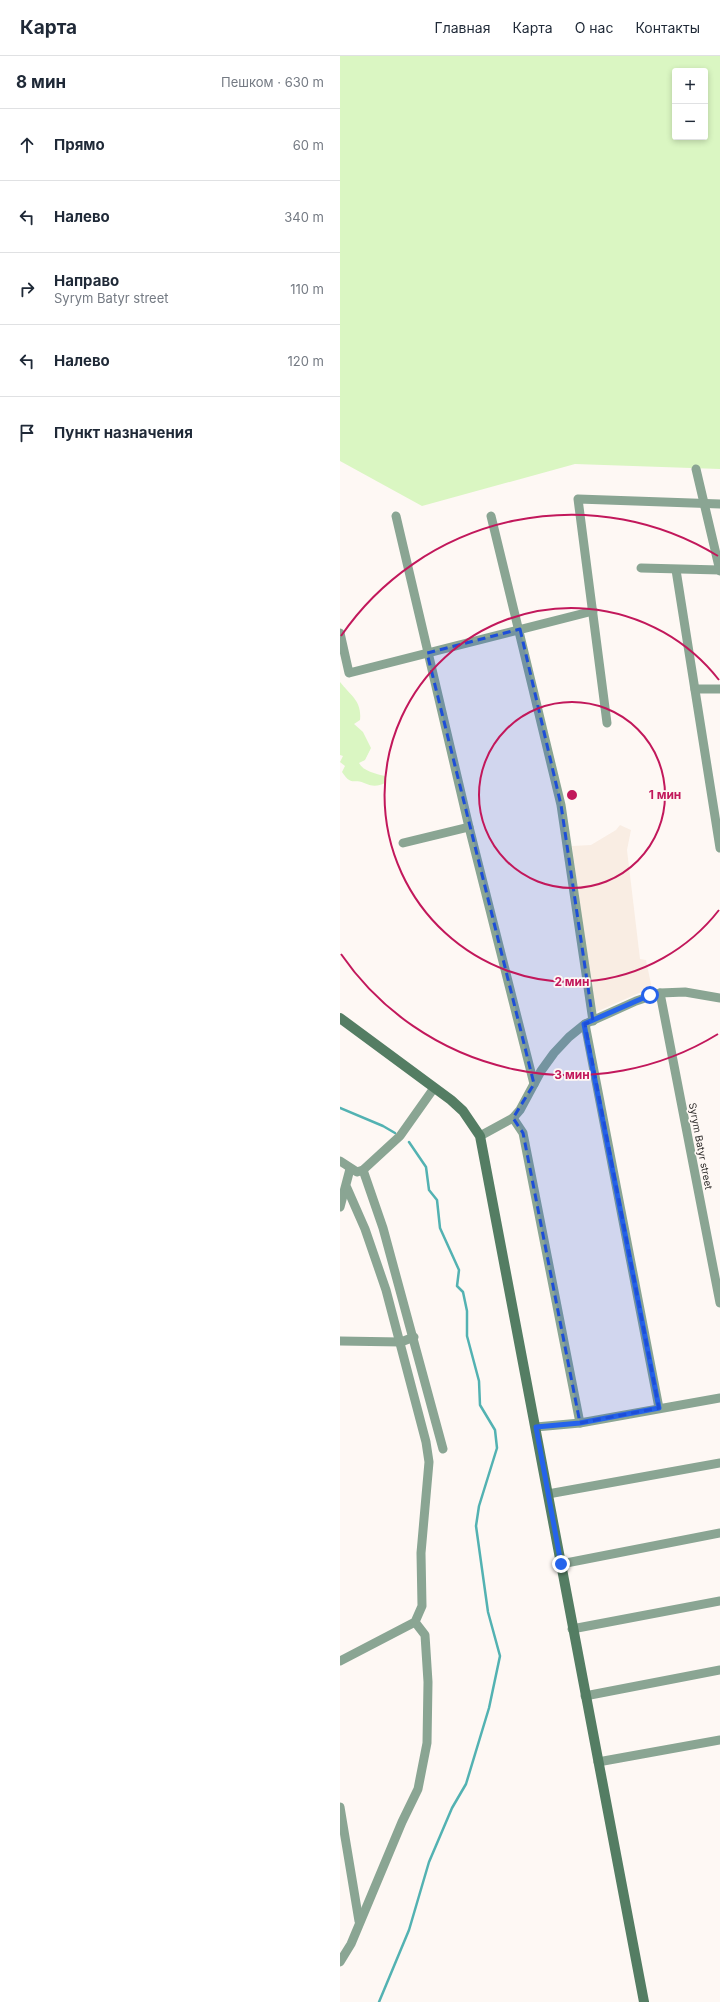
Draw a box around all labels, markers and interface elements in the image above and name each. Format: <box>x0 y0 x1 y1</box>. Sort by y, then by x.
text: Карта <box>20 16 77 39</box>
text: Главная <box>435 19 490 36</box>
text: Карта <box>512 19 553 36</box>
text: О нас <box>575 19 613 36</box>
text: Контакты <box>635 19 700 36</box>
map controls <box>672 68 708 140</box>
button: + <box>672 68 708 104</box>
text: 8 мин <box>16 72 66 92</box>
text: Пешком · 630 m <box>221 74 324 90</box>
button: − <box>672 104 708 140</box>
icon: ahead <box>16 134 38 156</box>
text: Прямо <box>54 135 105 154</box>
text: 60 m <box>293 137 324 153</box>
icon: left <box>16 206 38 228</box>
text: Налево <box>54 207 110 226</box>
text: 340 m <box>284 209 324 225</box>
text: Направо <box>54 271 119 290</box>
icon: right <box>16 278 38 300</box>
text: 110 m <box>290 281 324 297</box>
text: Syrym Batyr street <box>54 290 168 306</box>
icon: left <box>16 350 38 372</box>
text: Налево <box>54 351 110 370</box>
text: 120 m <box>288 353 324 369</box>
icon: arrive <box>16 422 38 444</box>
text: Пункт назначения <box>54 423 193 442</box>
text: 1 мин <box>649 787 681 802</box>
centre of rings <box>565 788 579 802</box>
text: 2 мин <box>554 974 590 989</box>
route start <box>641 986 659 1004</box>
text: 3 мин <box>554 1067 590 1082</box>
street label: Syrym Batyr street <box>687 1102 715 1191</box>
route end <box>552 1555 570 1573</box>

